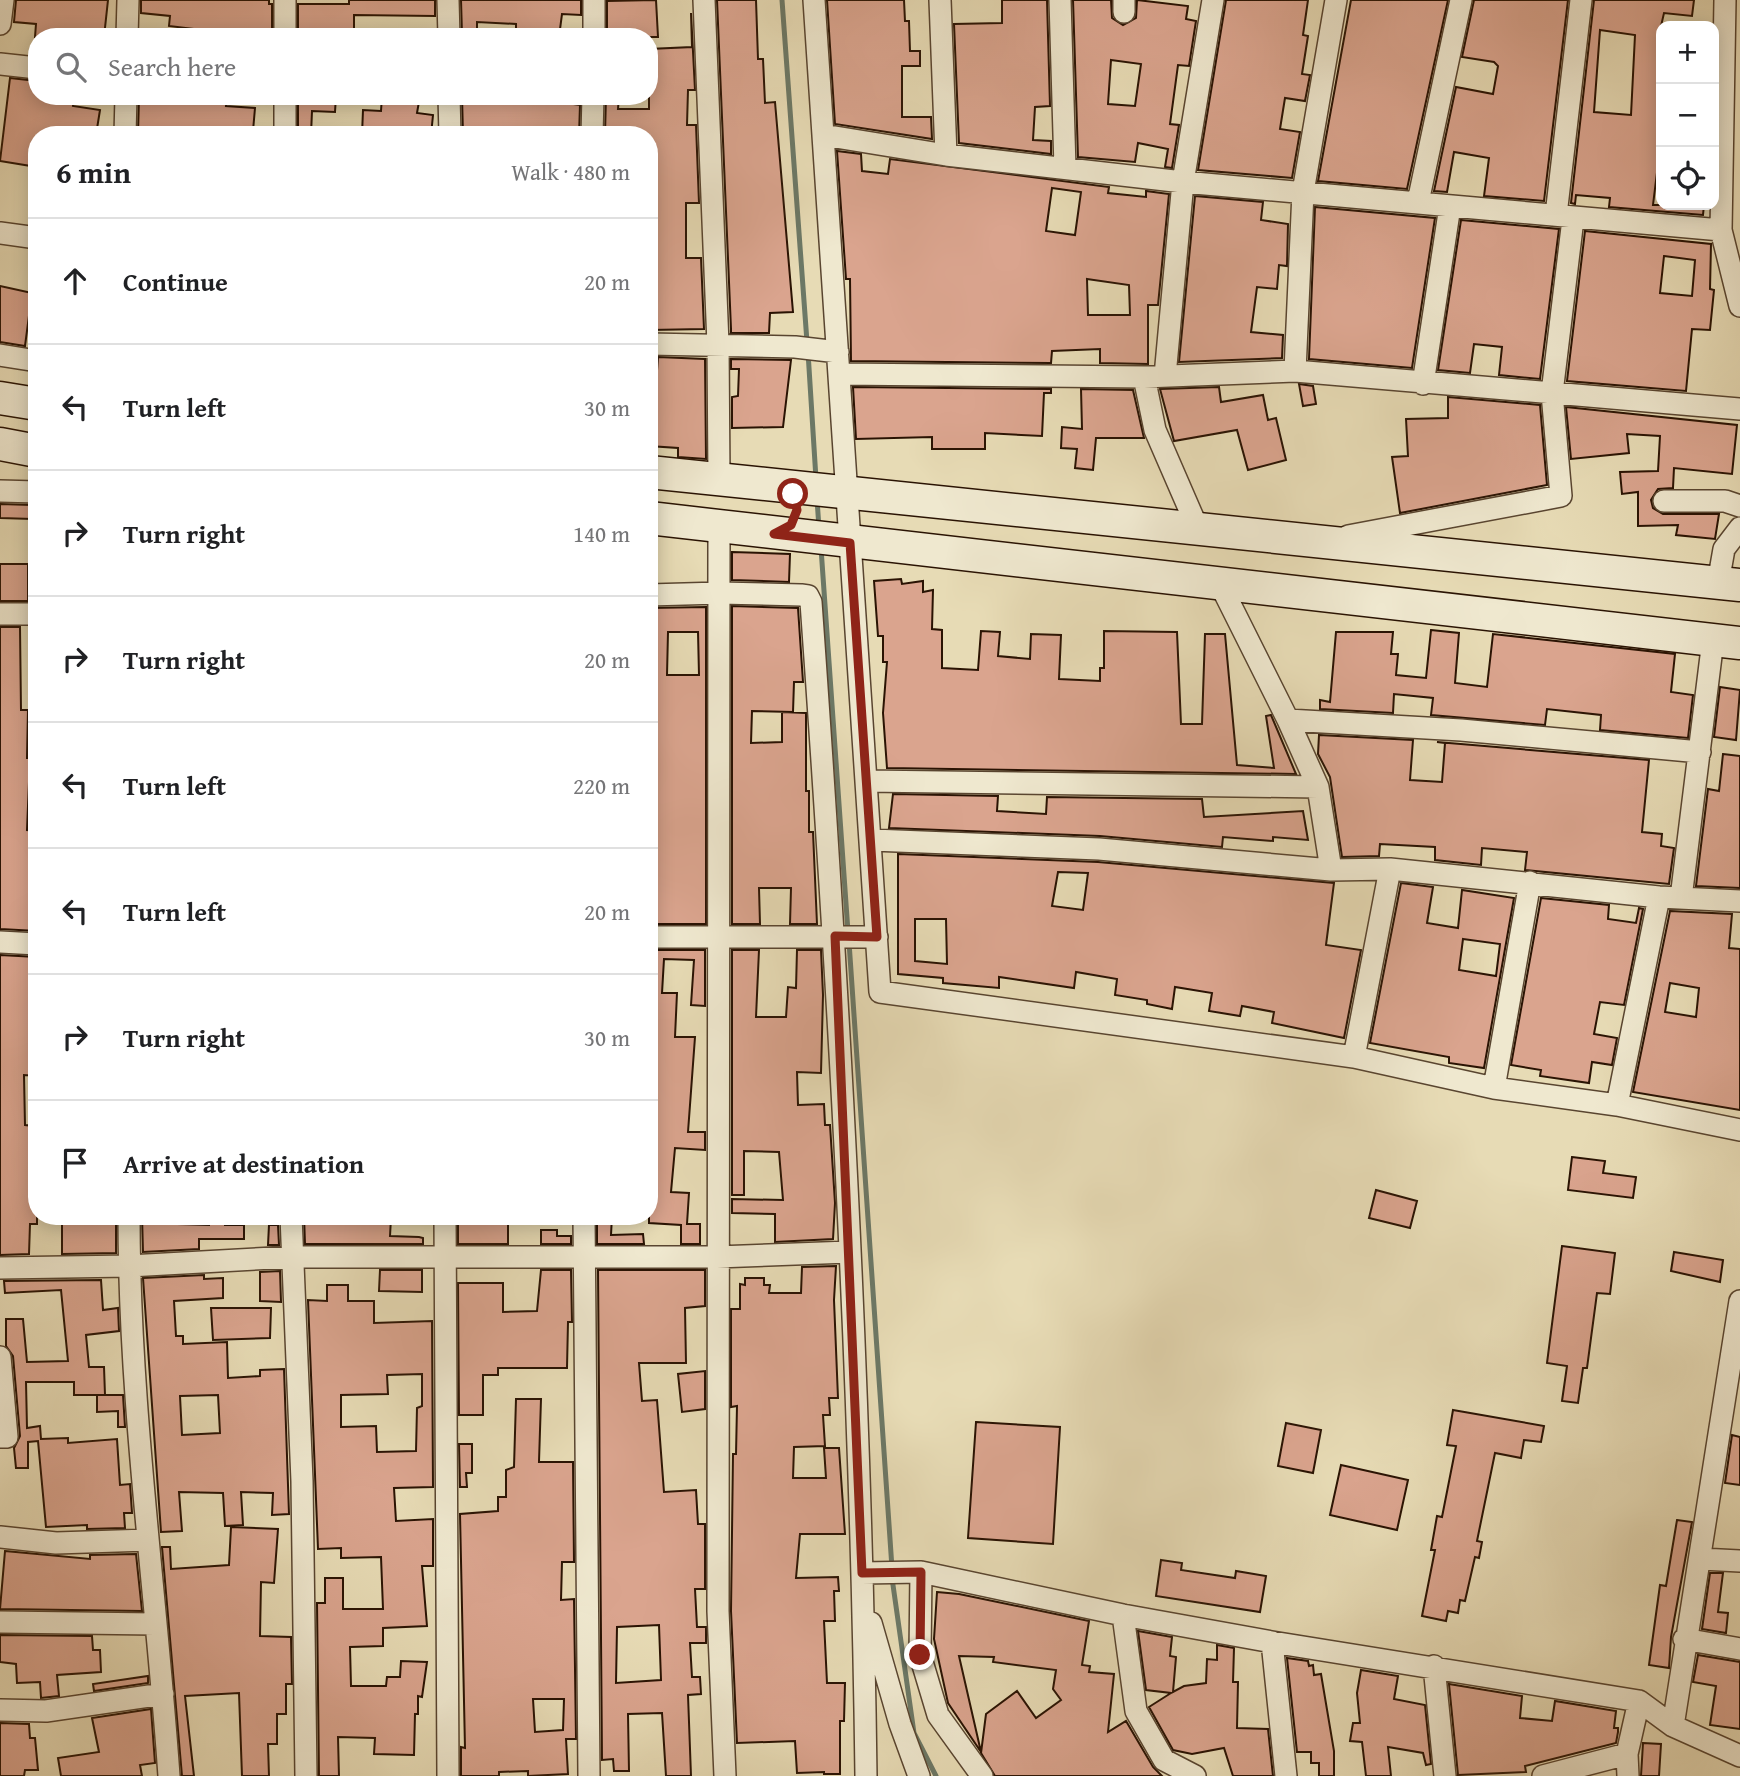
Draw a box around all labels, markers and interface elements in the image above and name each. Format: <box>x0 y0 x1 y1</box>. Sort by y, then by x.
map controls <box>1656 21 1719 210</box>
button: + <box>1656 21 1719 84</box>
search box <box>28 28 658 105</box>
text: Search here <box>108 47 236 86</box>
icon: search <box>52 48 90 86</box>
button: − <box>1656 84 1719 147</box>
button: locate <box>1656 147 1719 210</box>
text: 6 min <box>56 150 131 194</box>
text: Walk · 480 m <box>511 155 630 188</box>
icon: ahead <box>56 262 94 300</box>
text: Continue <box>123 262 228 301</box>
text: 20 m <box>584 265 630 298</box>
icon: left <box>56 388 94 426</box>
text: Turn left <box>123 388 226 427</box>
text: 30 m <box>584 391 630 424</box>
route start <box>777 478 808 509</box>
icon: right <box>56 514 94 552</box>
text: Turn right <box>123 514 245 553</box>
text: 140 m <box>573 517 630 550</box>
icon: right <box>56 640 94 678</box>
text: Turn right <box>123 640 245 679</box>
text: 20 m <box>584 643 630 676</box>
icon: left <box>56 766 94 804</box>
text: Turn left <box>123 766 226 805</box>
text: 220 m <box>573 769 630 802</box>
icon: left <box>56 892 94 930</box>
text: Turn left <box>123 892 226 931</box>
text: 20 m <box>584 895 630 928</box>
icon: right <box>56 1018 94 1056</box>
text: Turn right <box>123 1018 245 1057</box>
text: 30 m <box>584 1021 630 1054</box>
icon: arrive <box>56 1144 94 1182</box>
text: Arrive at destination <box>123 1144 364 1183</box>
route end <box>904 1639 935 1670</box>

